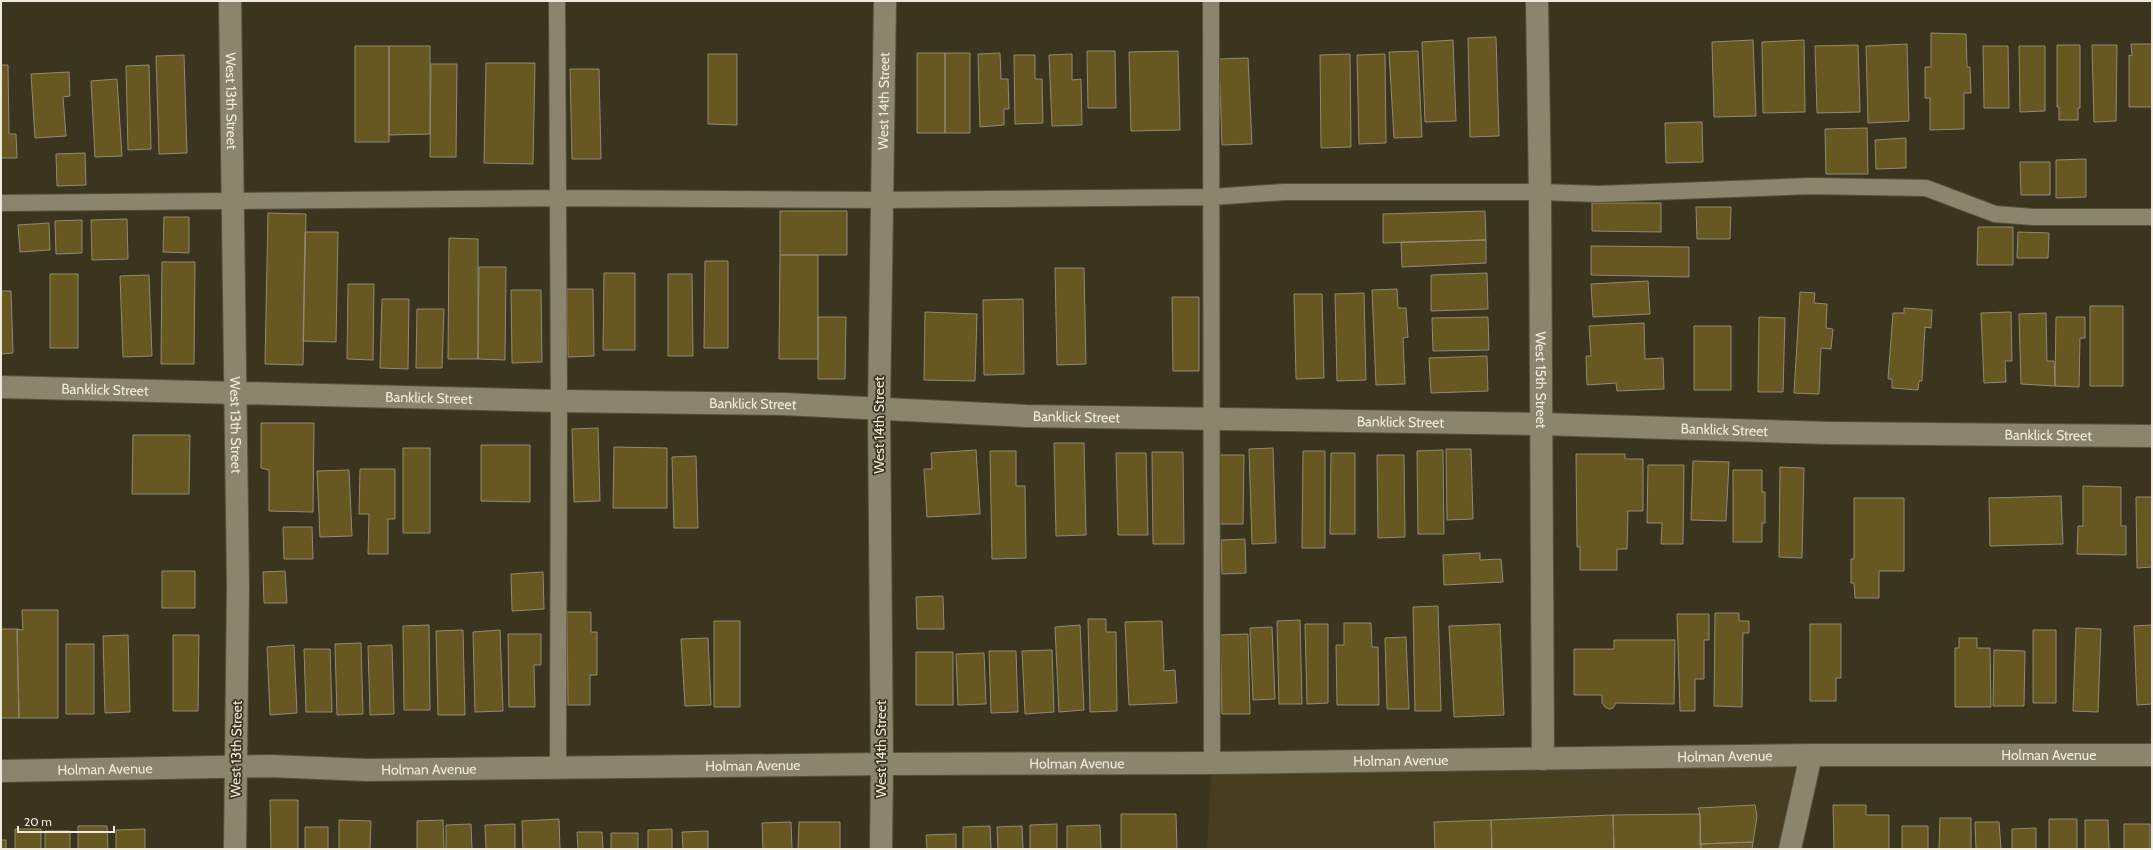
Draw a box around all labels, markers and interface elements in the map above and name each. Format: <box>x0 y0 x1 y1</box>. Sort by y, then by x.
street label: West 13th Street <box>222 52 241 150</box>
street label: West 14th Street <box>874 52 893 150</box>
street label: West 15th Street <box>1532 331 1550 429</box>
street label: West 13th Street <box>226 376 245 474</box>
street label: West 14th Street <box>870 376 888 474</box>
street label: Banklick Street <box>61 380 149 400</box>
street label: Banklick Street <box>385 388 473 408</box>
street label: Banklick Street <box>709 394 797 414</box>
street label: Banklick Street <box>1033 407 1121 426</box>
street label: Banklick Street <box>1357 412 1445 431</box>
street label: Banklick Street <box>1680 419 1769 440</box>
street label: Banklick Street <box>2005 426 2092 444</box>
street label: West 13th Street <box>226 700 246 798</box>
street label: West 14th Street <box>872 700 890 798</box>
street label: Holman Avenue <box>2001 746 2096 764</box>
street label: Holman Avenue <box>1677 747 1772 766</box>
street label: Holman Avenue <box>1353 751 1449 770</box>
street label: Holman Avenue <box>1029 754 1124 773</box>
street label: Holman Avenue <box>705 756 801 775</box>
street label: Holman Avenue <box>57 759 153 779</box>
street label: Holman Avenue <box>381 760 477 779</box>
scale bar <box>18 808 114 834</box>
text: 20 m <box>24 814 52 829</box>

